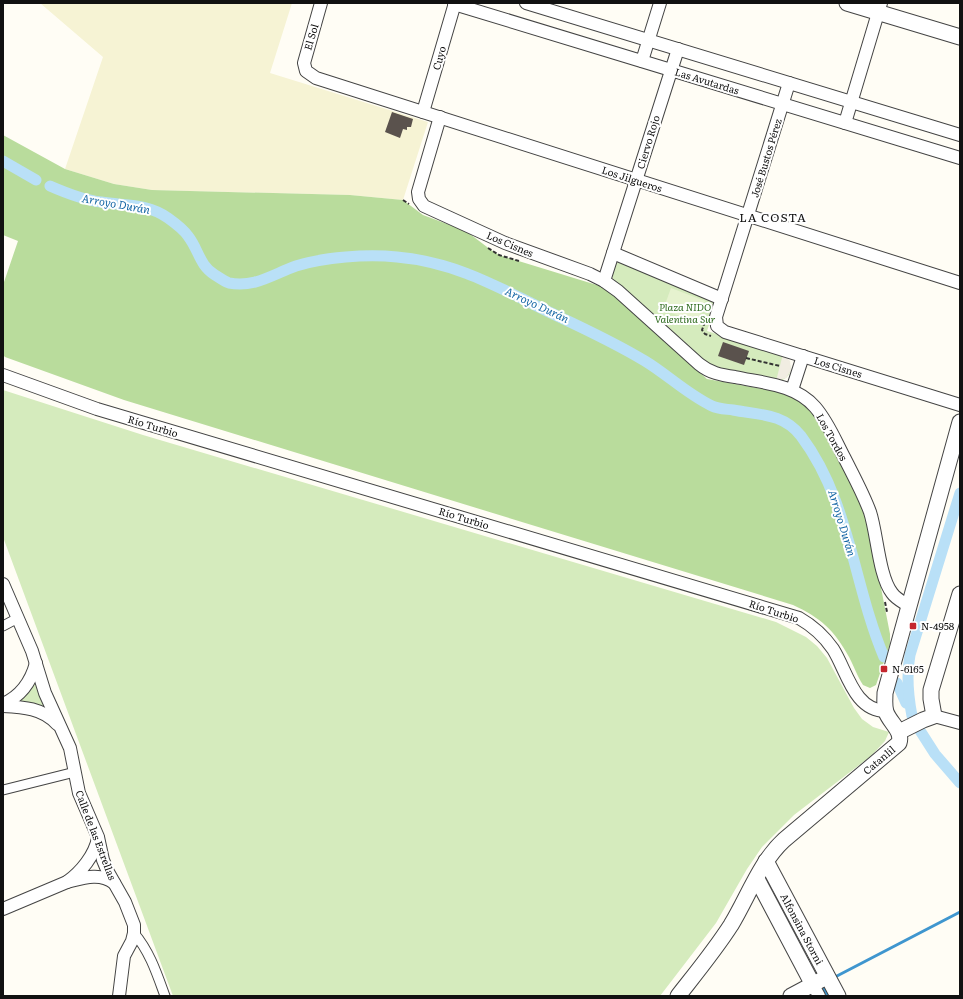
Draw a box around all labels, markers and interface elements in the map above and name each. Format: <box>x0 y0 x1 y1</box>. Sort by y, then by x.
street label: El Sol <box>299 21 322 52</box>
street label: Cuyo <box>428 44 449 72</box>
street label: Las Avutardas <box>673 64 742 98</box>
street label: Ciervo Rojo <box>632 113 663 171</box>
street label: José Bustos Pérez <box>746 116 785 199</box>
street label: Los Jilgueros <box>600 162 665 195</box>
water label: Arroyo Durán <box>81 189 152 217</box>
district label: LA COSTA <box>739 208 807 226</box>
street label: Los Cisnes <box>484 227 536 260</box>
water label: Arroyo Durán <box>503 282 572 326</box>
park label: Plaza NIDO Valentina Sur <box>655 299 716 326</box>
street label: Los Cisnes <box>812 352 864 381</box>
street label: Los Tordos <box>813 410 852 464</box>
street label: Río Turbio <box>126 411 180 440</box>
water label: Arroyo Durán <box>825 487 861 558</box>
street label: Río Turbio <box>437 503 491 532</box>
street label: Río Turbio <box>747 595 801 626</box>
place label: N-4958 <box>921 618 955 633</box>
marker: N-4958 <box>908 621 918 631</box>
place label: N-6165 <box>892 661 924 676</box>
marker: N-6165 <box>879 664 889 674</box>
street label: Catanlil <box>859 741 898 778</box>
street label: Calle de las Estrellas <box>72 788 121 882</box>
street label: Alfonsina Storni <box>777 890 828 968</box>

